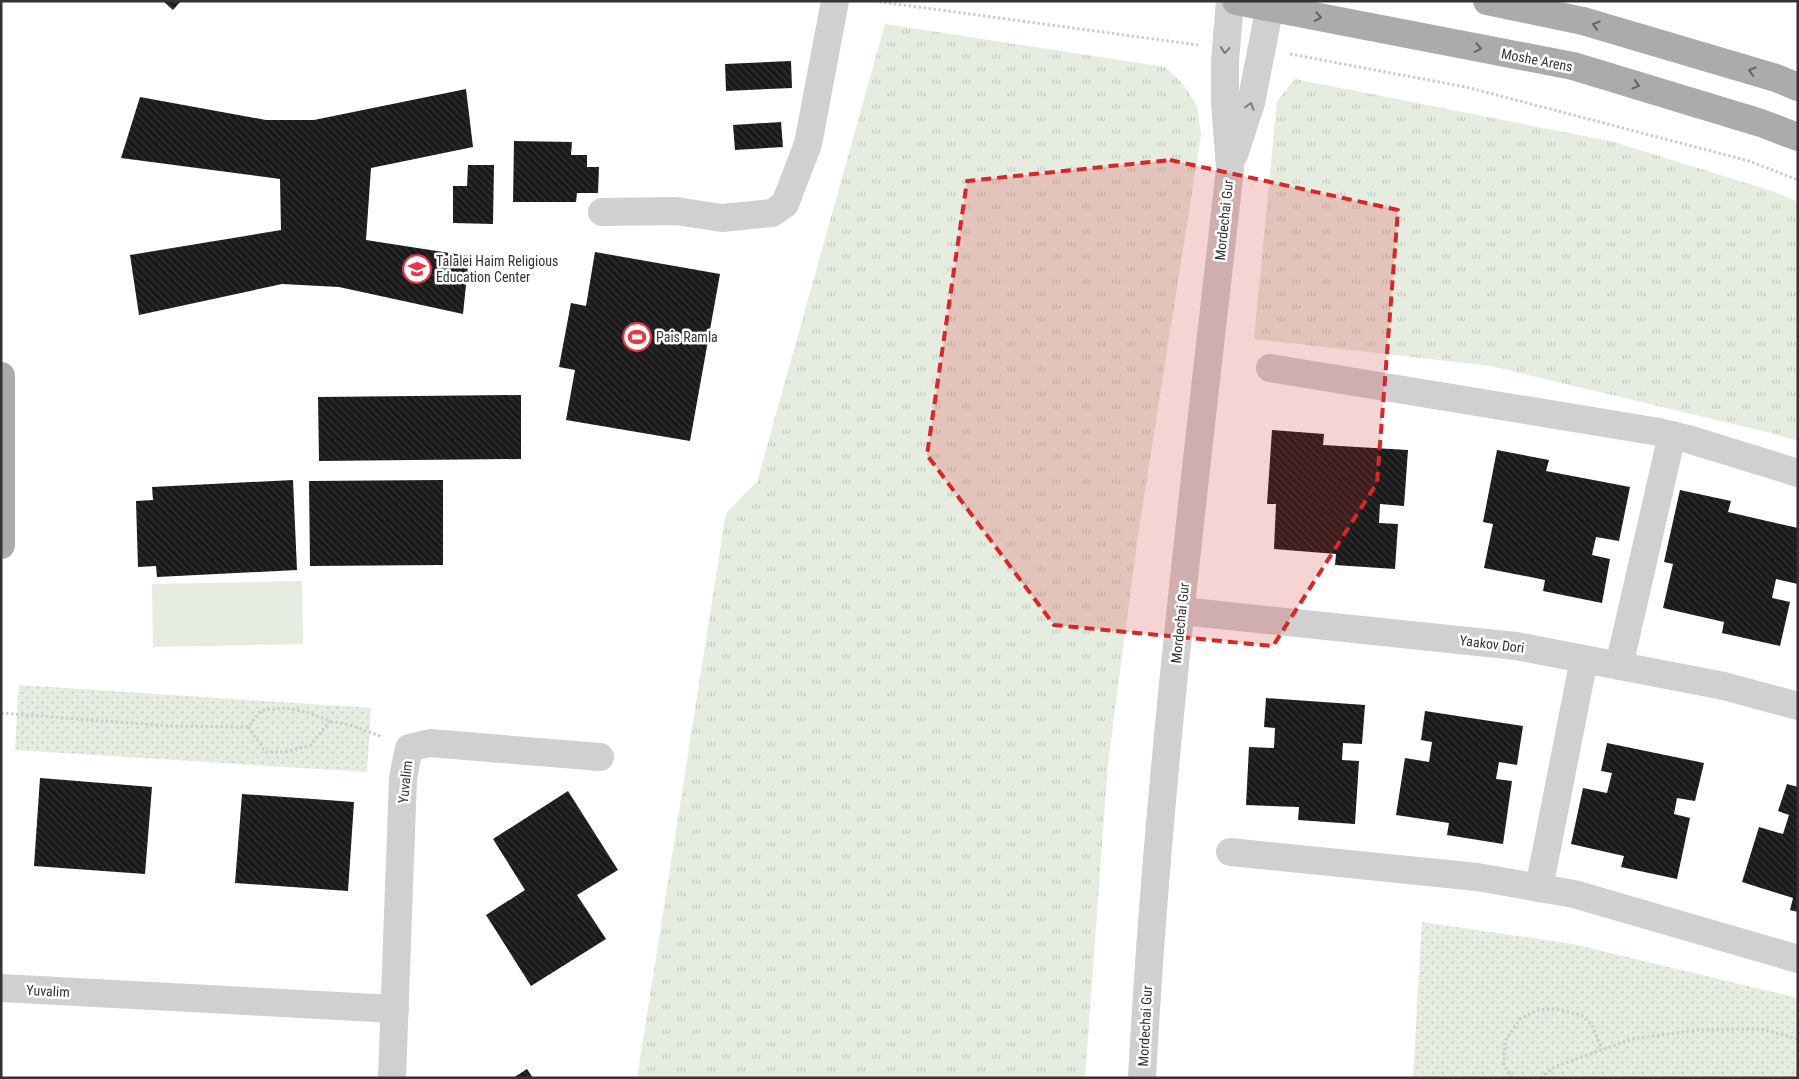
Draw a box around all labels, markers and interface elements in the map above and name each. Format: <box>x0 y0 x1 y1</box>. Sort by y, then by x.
one-way arrow <box>1314 11 1322 22</box>
one-way arrow <box>1592 20 1601 30</box>
one-way arrow <box>1473 42 1482 53</box>
street label: Moshe Arens <box>1500 45 1574 75</box>
one-way arrow <box>1220 46 1231 54</box>
one-way arrow <box>1748 67 1756 77</box>
one-way arrow <box>1631 80 1639 90</box>
one-way arrow <box>1244 101 1255 110</box>
street label: Mordechai Gur <box>1212 179 1236 261</box>
place label: Talalei Haim Religious Education Center <box>436 253 558 285</box>
school or university icon: Talalei Haim Religious Education Center <box>402 254 432 284</box>
sports icon: Pais Ramla <box>622 322 652 352</box>
place label: Pais Ramla <box>656 329 718 345</box>
street label: Mordechai Gur <box>1168 582 1192 664</box>
street label: Yaakov Dori <box>1459 632 1525 656</box>
street label: Yuvalim <box>395 760 415 804</box>
street label: Yuvalim <box>26 982 70 1000</box>
street label: Mordechai Gur <box>1135 985 1155 1067</box>

